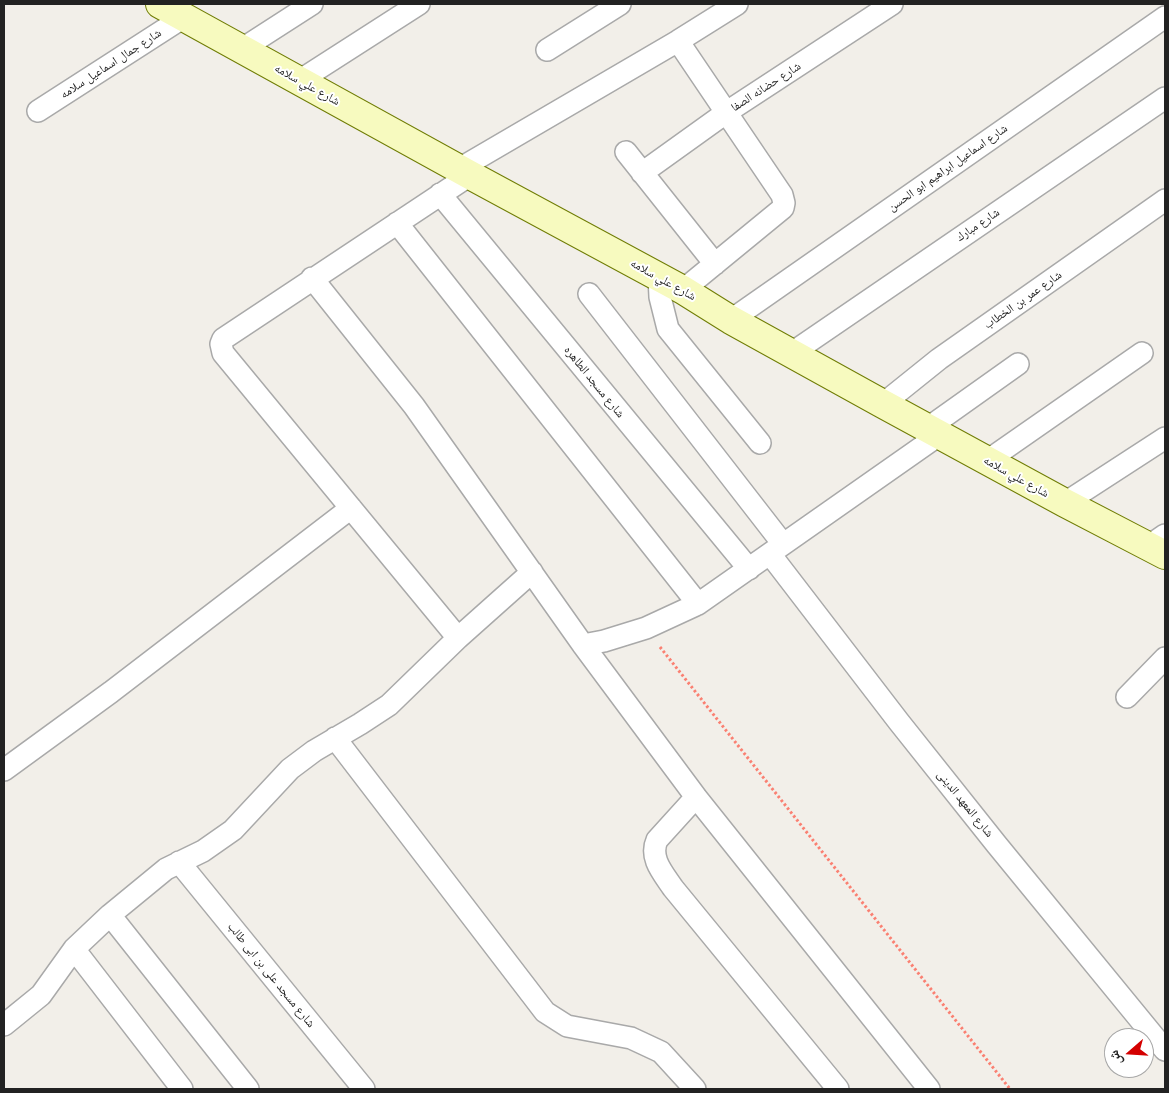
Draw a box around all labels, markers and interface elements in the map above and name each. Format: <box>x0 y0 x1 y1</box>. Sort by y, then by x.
street label: شارع جمال اسماعيل سلامه <box>58 26 164 102</box>
street label: شارع حضانه الصفا <box>728 59 804 115</box>
street label: شارع علي سلامه <box>272 61 342 109</box>
street label: شارع اسماعيل ابراهيم ابو الحسن <box>886 121 1010 215</box>
street label: شارع مبارك <box>954 205 1002 245</box>
street label: شارع علي سلامه <box>628 256 698 304</box>
street label: شارع عمر بن الخطاب <box>981 268 1065 332</box>
street label: شارع مسجد الطاهره <box>561 343 627 421</box>
street label: شارع علي سلامه <box>981 453 1051 501</box>
street label: شارع المعهد الدينى <box>934 768 996 840</box>
street label: شارع مسجد على بن ابى طالب <box>224 920 318 1030</box>
north arrow <box>1104 1028 1154 1078</box>
text: ش <box>1105 1048 1126 1068</box>

